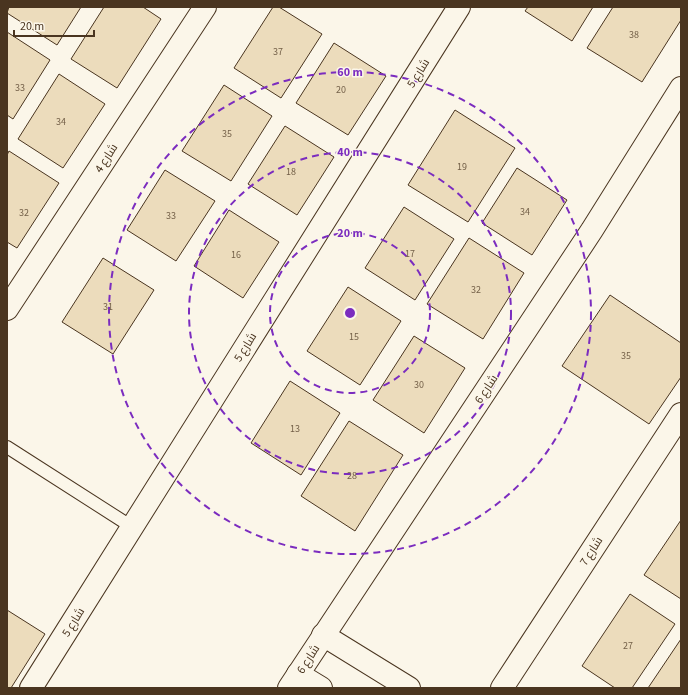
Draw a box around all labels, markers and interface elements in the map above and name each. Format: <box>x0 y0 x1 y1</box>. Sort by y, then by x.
scale bar <box>14 12 94 38</box>
text: 20 m <box>20 18 44 35</box>
house number: 38 <box>629 28 639 42</box>
house number: 37 <box>273 45 283 59</box>
street label: شارع 5 <box>403 55 434 91</box>
text: 60 m <box>337 64 363 81</box>
house number: 33 <box>15 81 25 95</box>
house number: 20 <box>336 83 346 97</box>
house number: 34 <box>56 115 66 129</box>
house number: 35 <box>222 127 232 141</box>
street label: شارع 4 <box>91 140 122 176</box>
text: 40 m <box>337 144 363 161</box>
house number: 19 <box>457 160 467 174</box>
house number: 18 <box>286 165 296 179</box>
house number: 34 <box>520 205 530 219</box>
house number: 32 <box>19 206 29 220</box>
house number: 33 <box>166 209 176 223</box>
text: 20 m <box>337 225 363 242</box>
house number: 17 <box>405 247 415 261</box>
house number: 16 <box>231 248 241 262</box>
house number: 32 <box>471 283 481 297</box>
house number: 31 <box>103 300 113 314</box>
centre of rings <box>343 306 357 320</box>
street label: شارع 5 <box>230 329 261 365</box>
house number: 15 <box>349 330 359 344</box>
house number: 35 <box>621 349 631 363</box>
street label: شارع 6 <box>471 371 502 407</box>
house number: 30 <box>414 378 424 392</box>
house number: 13 <box>290 422 300 436</box>
house number: 28 <box>347 469 357 483</box>
street label: شارع 7 <box>576 533 607 569</box>
street label: شارع 5 <box>58 604 89 640</box>
house number: 27 <box>623 639 633 653</box>
street label: شارع 6 <box>293 641 324 677</box>

